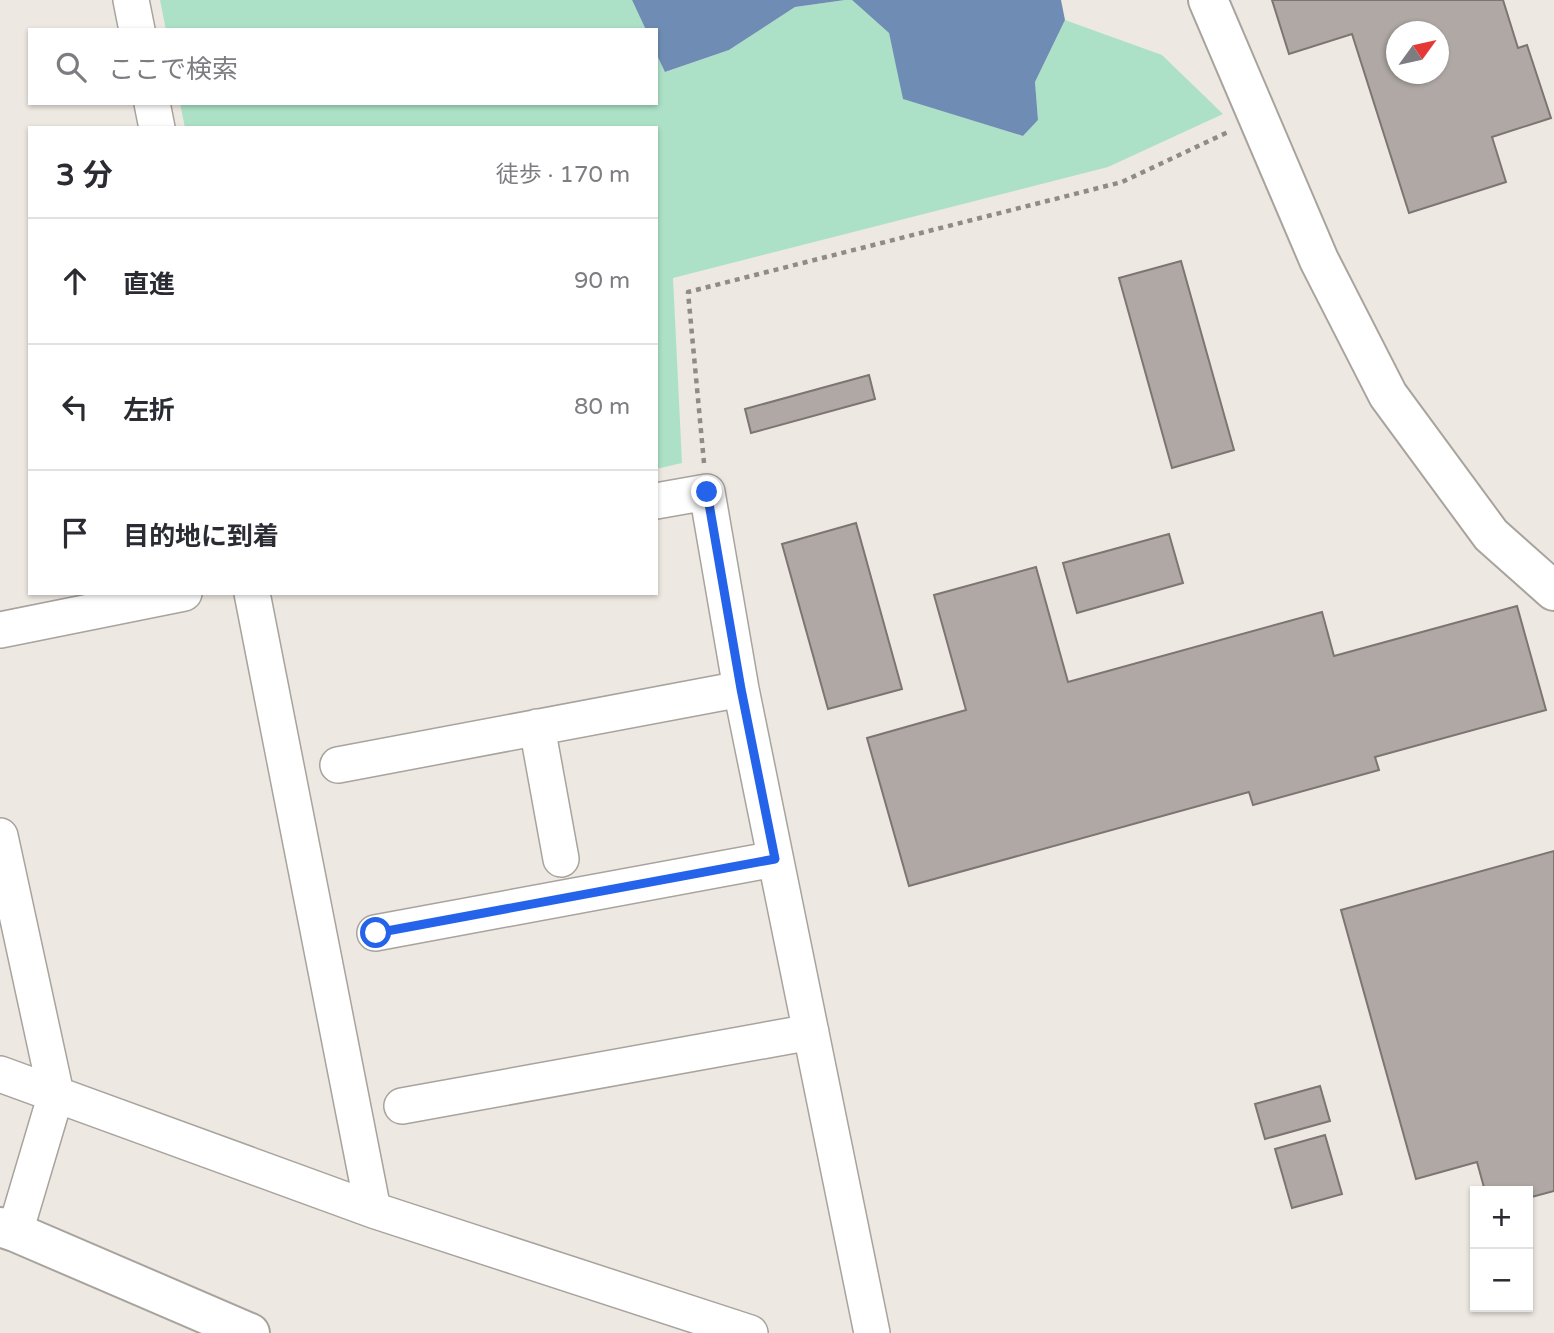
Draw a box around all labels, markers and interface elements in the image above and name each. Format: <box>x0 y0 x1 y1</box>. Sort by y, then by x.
north arrow <box>1386 21 1449 84</box>
search box <box>28 28 658 105</box>
icon: search <box>52 48 90 86</box>
text: ここで検索 <box>108 54 238 85</box>
text: 3 分 <box>56 157 113 194</box>
text: 徒歩 · 170 m <box>496 161 630 189</box>
icon: ahead <box>56 262 94 300</box>
text: 90 m <box>574 267 630 295</box>
text: 直進 <box>123 269 175 300</box>
icon: left <box>56 388 94 426</box>
text: 80 m <box>574 393 630 421</box>
text: 左折 <box>123 395 175 426</box>
route end <box>691 476 722 507</box>
icon: arrive <box>56 514 94 552</box>
text: 目的地に到着 <box>123 521 279 552</box>
route start <box>360 917 391 948</box>
map controls <box>1470 1186 1533 1312</box>
button: + <box>1470 1186 1533 1249</box>
button: − <box>1470 1249 1533 1312</box>

